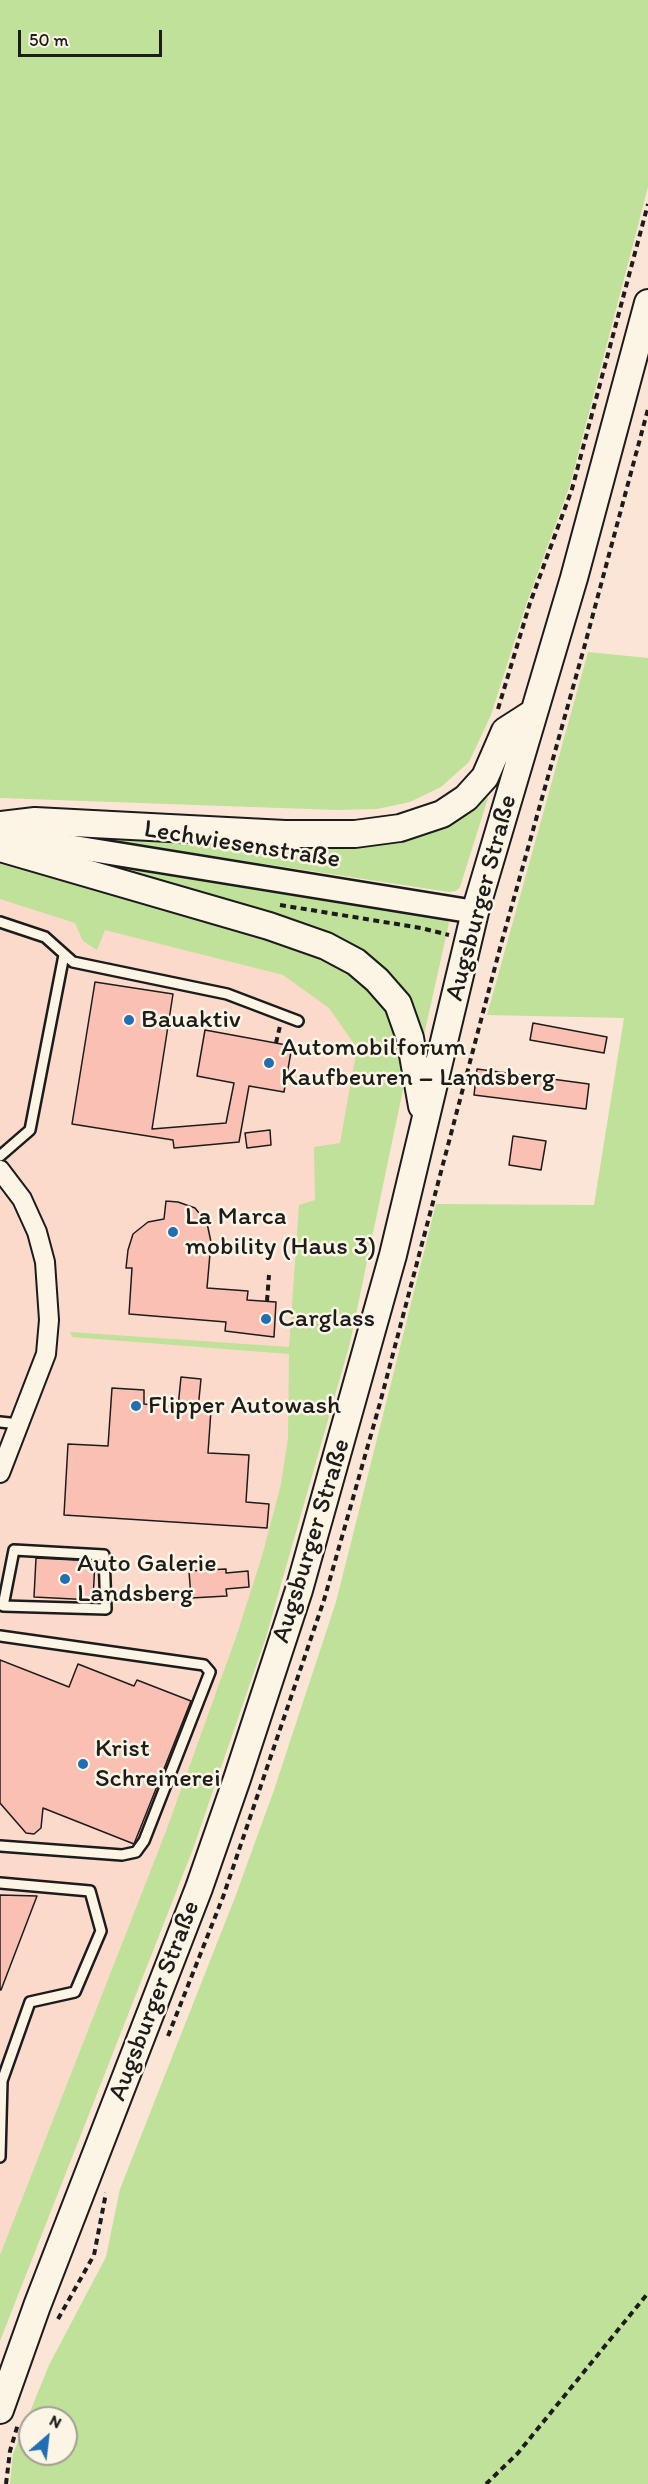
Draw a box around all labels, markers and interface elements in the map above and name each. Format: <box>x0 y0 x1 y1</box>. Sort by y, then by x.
scale bar <box>21 18 165 56</box>
text: 50 m <box>29 29 69 51</box>
street label: Augsburger Straße <box>440 792 524 1004</box>
street label: Lechwiesenstraße <box>142 814 342 876</box>
place label: Bauaktiv <box>141 1004 241 1036</box>
marker: Bauaktiv <box>122 1013 136 1027</box>
place label: Automobilforum Kaufbeuren – Landsberg <box>281 1032 555 1094</box>
marker: Automobilforum Kaufbeuren – Landsberg <box>262 1056 276 1070</box>
place label: La Marca mobility (Haus 3) <box>185 1201 376 1262</box>
marker: La Marca mobility (Haus 3) <box>166 1225 180 1239</box>
place label: Carglass <box>278 1303 375 1335</box>
marker: Carglass <box>259 1312 273 1326</box>
place label: Flipper Autowash <box>148 1390 341 1422</box>
marker: Flipper Autowash <box>129 1399 143 1413</box>
street label: Augsburger Straße <box>266 1435 358 1647</box>
place label: Auto Galerie Landsberg <box>77 1548 217 1610</box>
marker: Auto Galerie Landsberg <box>58 1572 72 1586</box>
place label: Krist Schreinerei <box>95 1733 221 1794</box>
marker: Krist Schreinerei <box>76 1757 90 1771</box>
street label: Augsburger Straße <box>102 1897 208 2105</box>
north arrow <box>18 2406 78 2466</box>
text: N <box>47 2411 65 2432</box>

